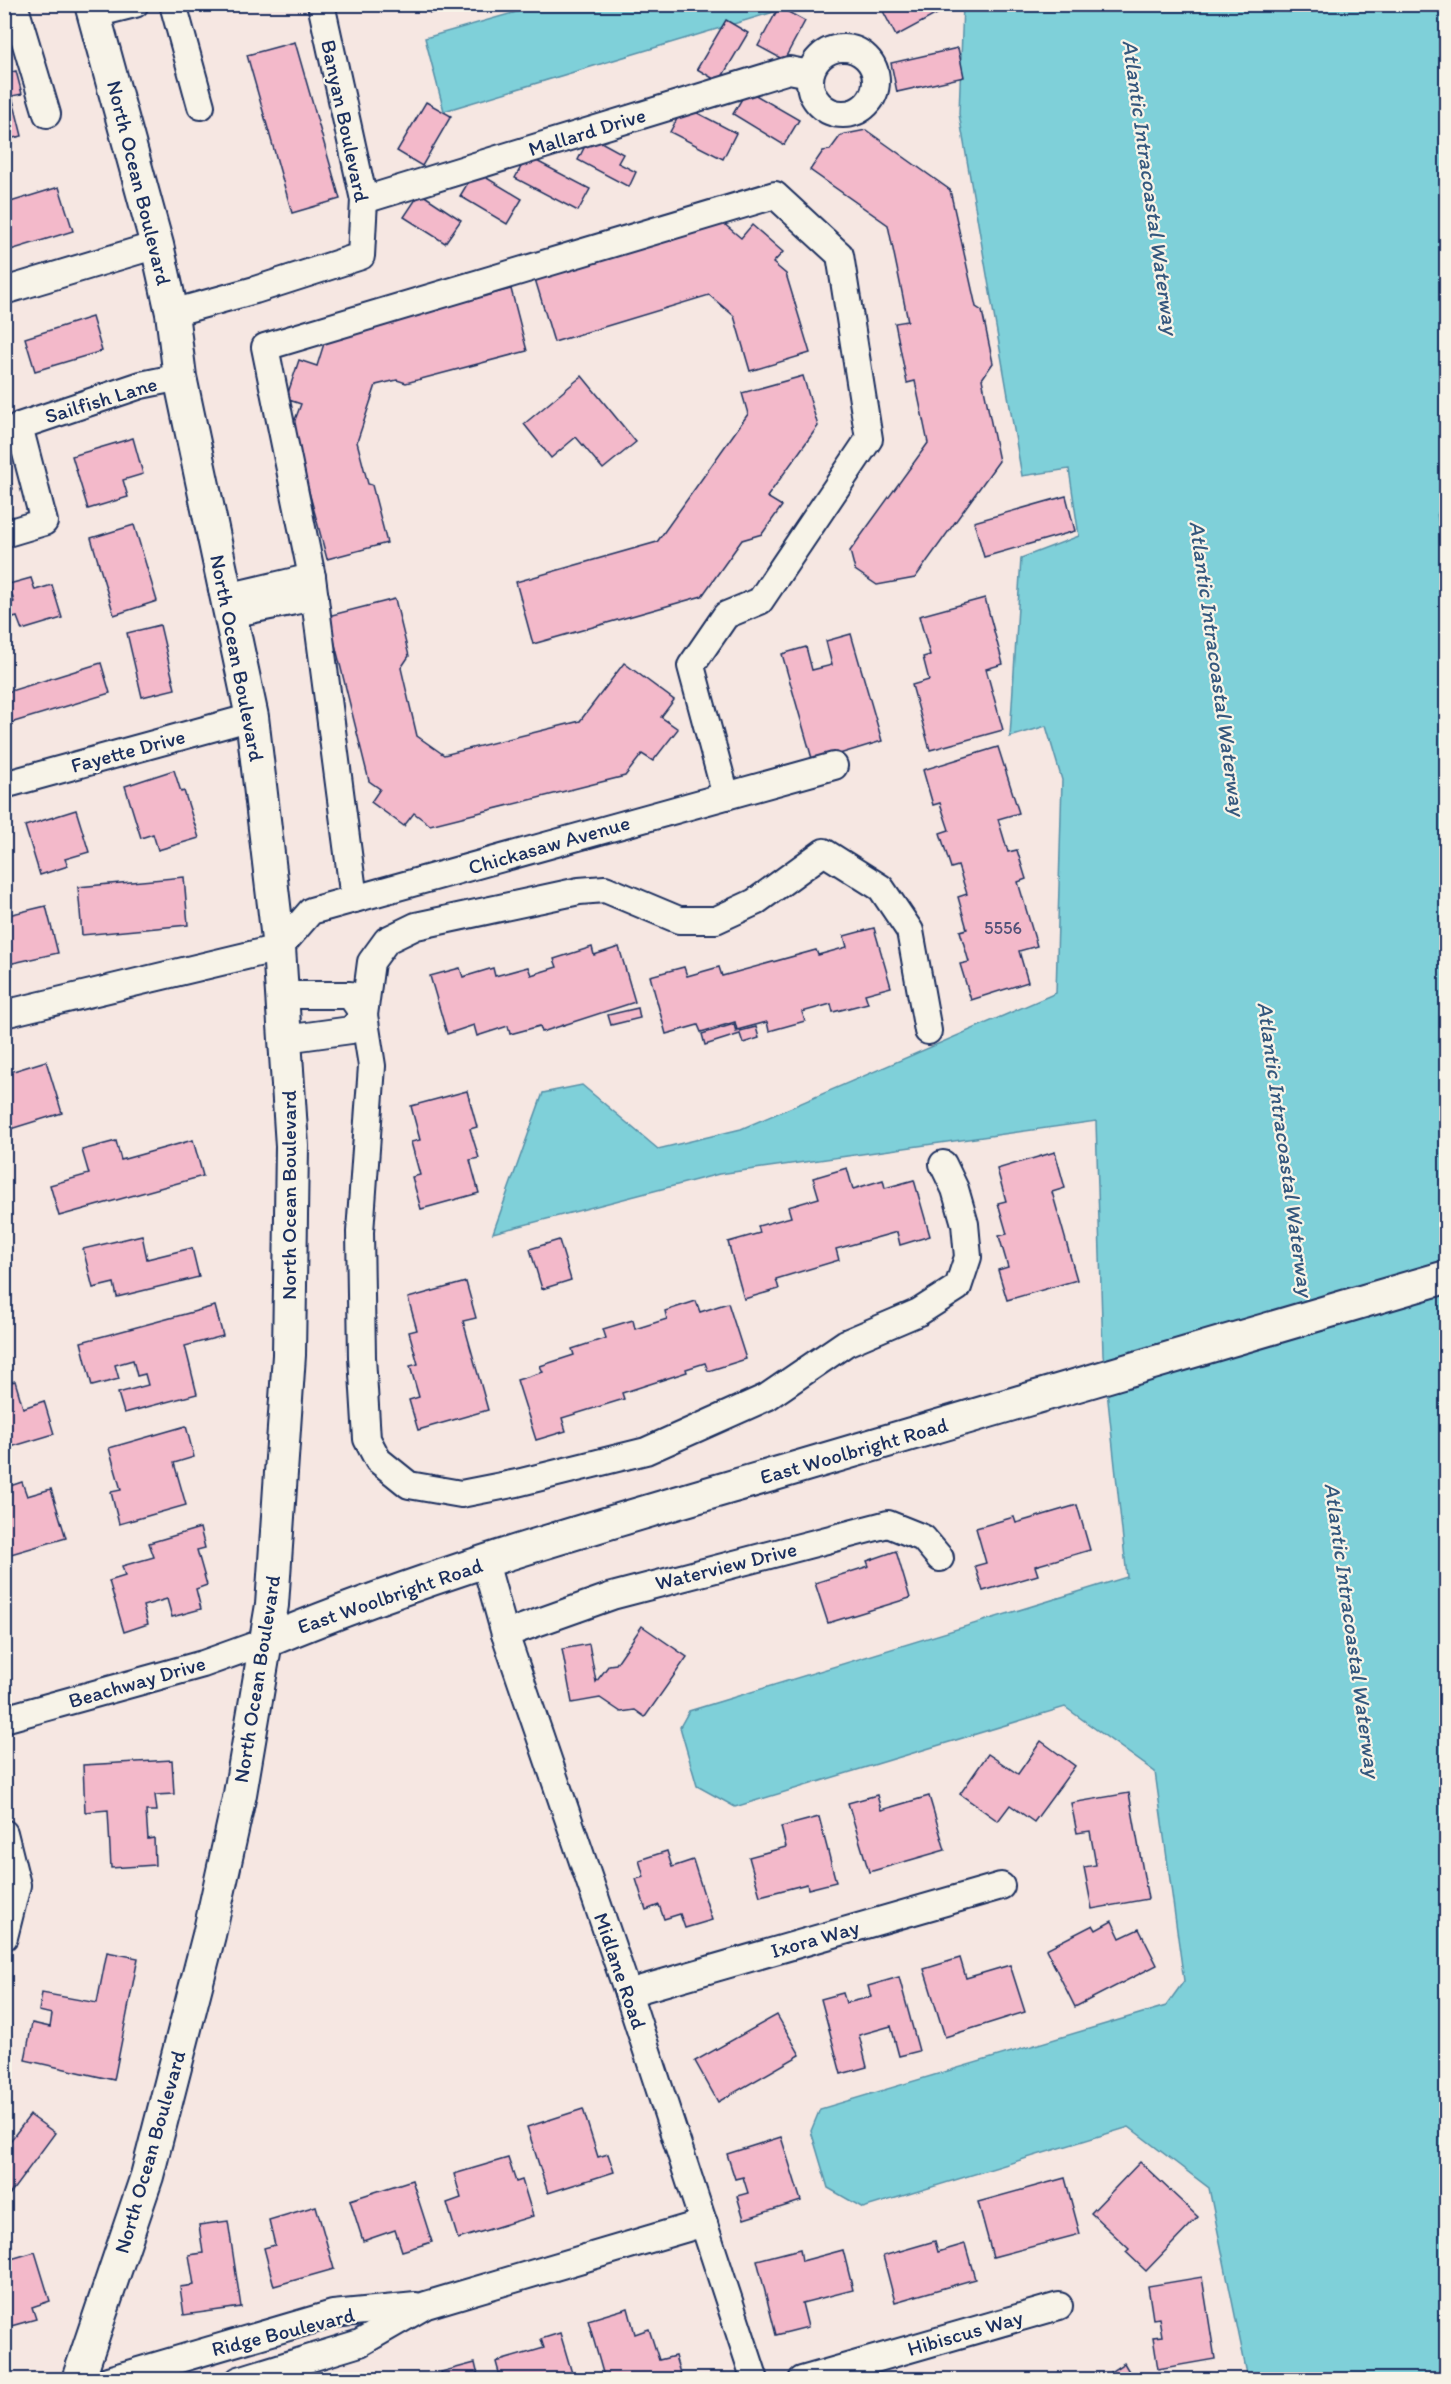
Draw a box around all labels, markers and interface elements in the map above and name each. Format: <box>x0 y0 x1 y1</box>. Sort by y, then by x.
street label: Banyan Boulevard <box>316 37 375 205</box>
water label: Atlantic Intracoastal Waterway <box>1116 38 1185 339</box>
street label: North Ocean Boulevard <box>102 78 177 288</box>
street label: Mallard Drive <box>525 102 648 161</box>
street label: Sailfish Lane <box>42 371 160 428</box>
water label: Atlantic Intracoastal Waterway <box>1183 519 1252 820</box>
street label: North Ocean Boulevard <box>205 552 270 764</box>
street label: Fayette Drive <box>68 723 188 778</box>
street label: Chickasaw Avenue <box>465 810 632 880</box>
house number: 5556 <box>984 917 1022 939</box>
water label: Atlantic Intracoastal Waterway <box>1251 1000 1320 1301</box>
street label: North Ocean Boulevard <box>276 1089 301 1300</box>
street label: East Woolbright Road <box>757 1412 951 1489</box>
water label: Atlantic Intracoastal Waterway <box>1318 1481 1387 1782</box>
street label: Waterview Drive <box>653 1536 799 1595</box>
street label: East Woolbright Road <box>294 1552 486 1639</box>
street label: North Ocean Boulevard <box>228 1573 285 1785</box>
street label: Beachway Drive <box>66 1650 208 1713</box>
street label: Midlane Road <box>589 1909 652 2033</box>
street label: Ixora Way <box>768 1914 862 1963</box>
street label: North Ocean Boulevard <box>109 2047 191 2256</box>
street label: Ridge Boulevard <box>209 2302 358 2361</box>
street label: Hibiscus Way <box>904 2304 1026 2361</box>

